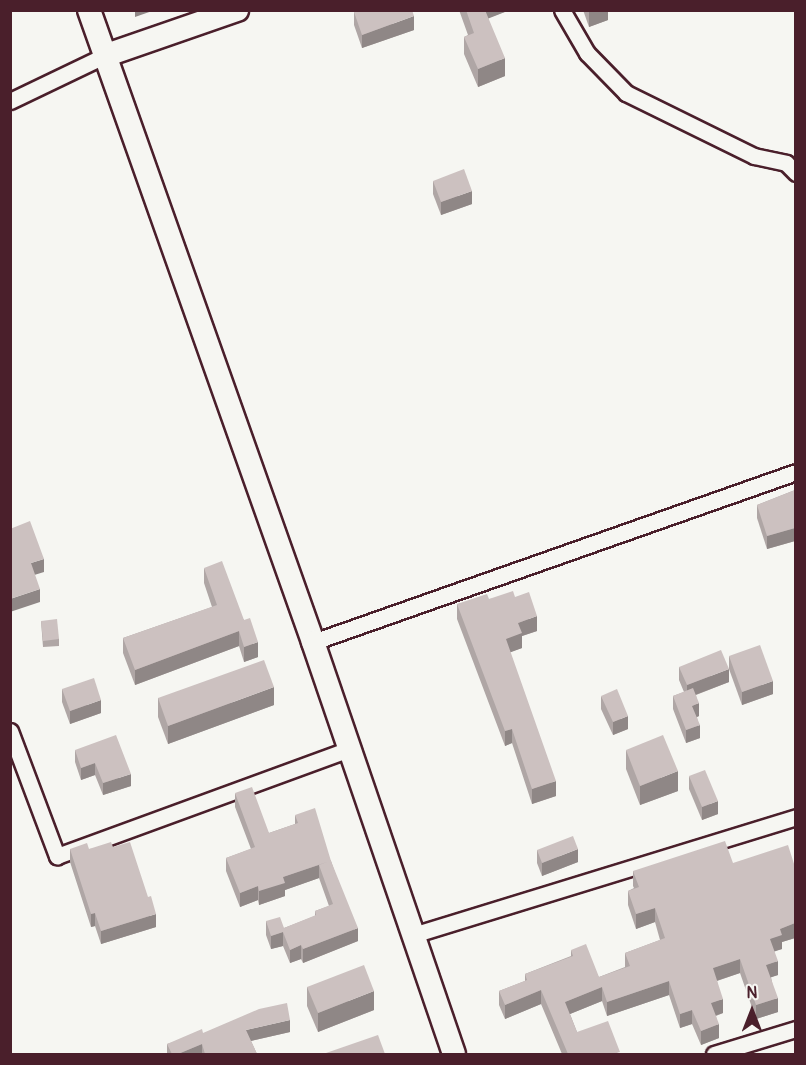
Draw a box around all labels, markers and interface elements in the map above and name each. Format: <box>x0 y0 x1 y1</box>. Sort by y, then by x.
north arrow <box>722 981 782 1041</box>
text: N <box>747 983 757 1003</box>

